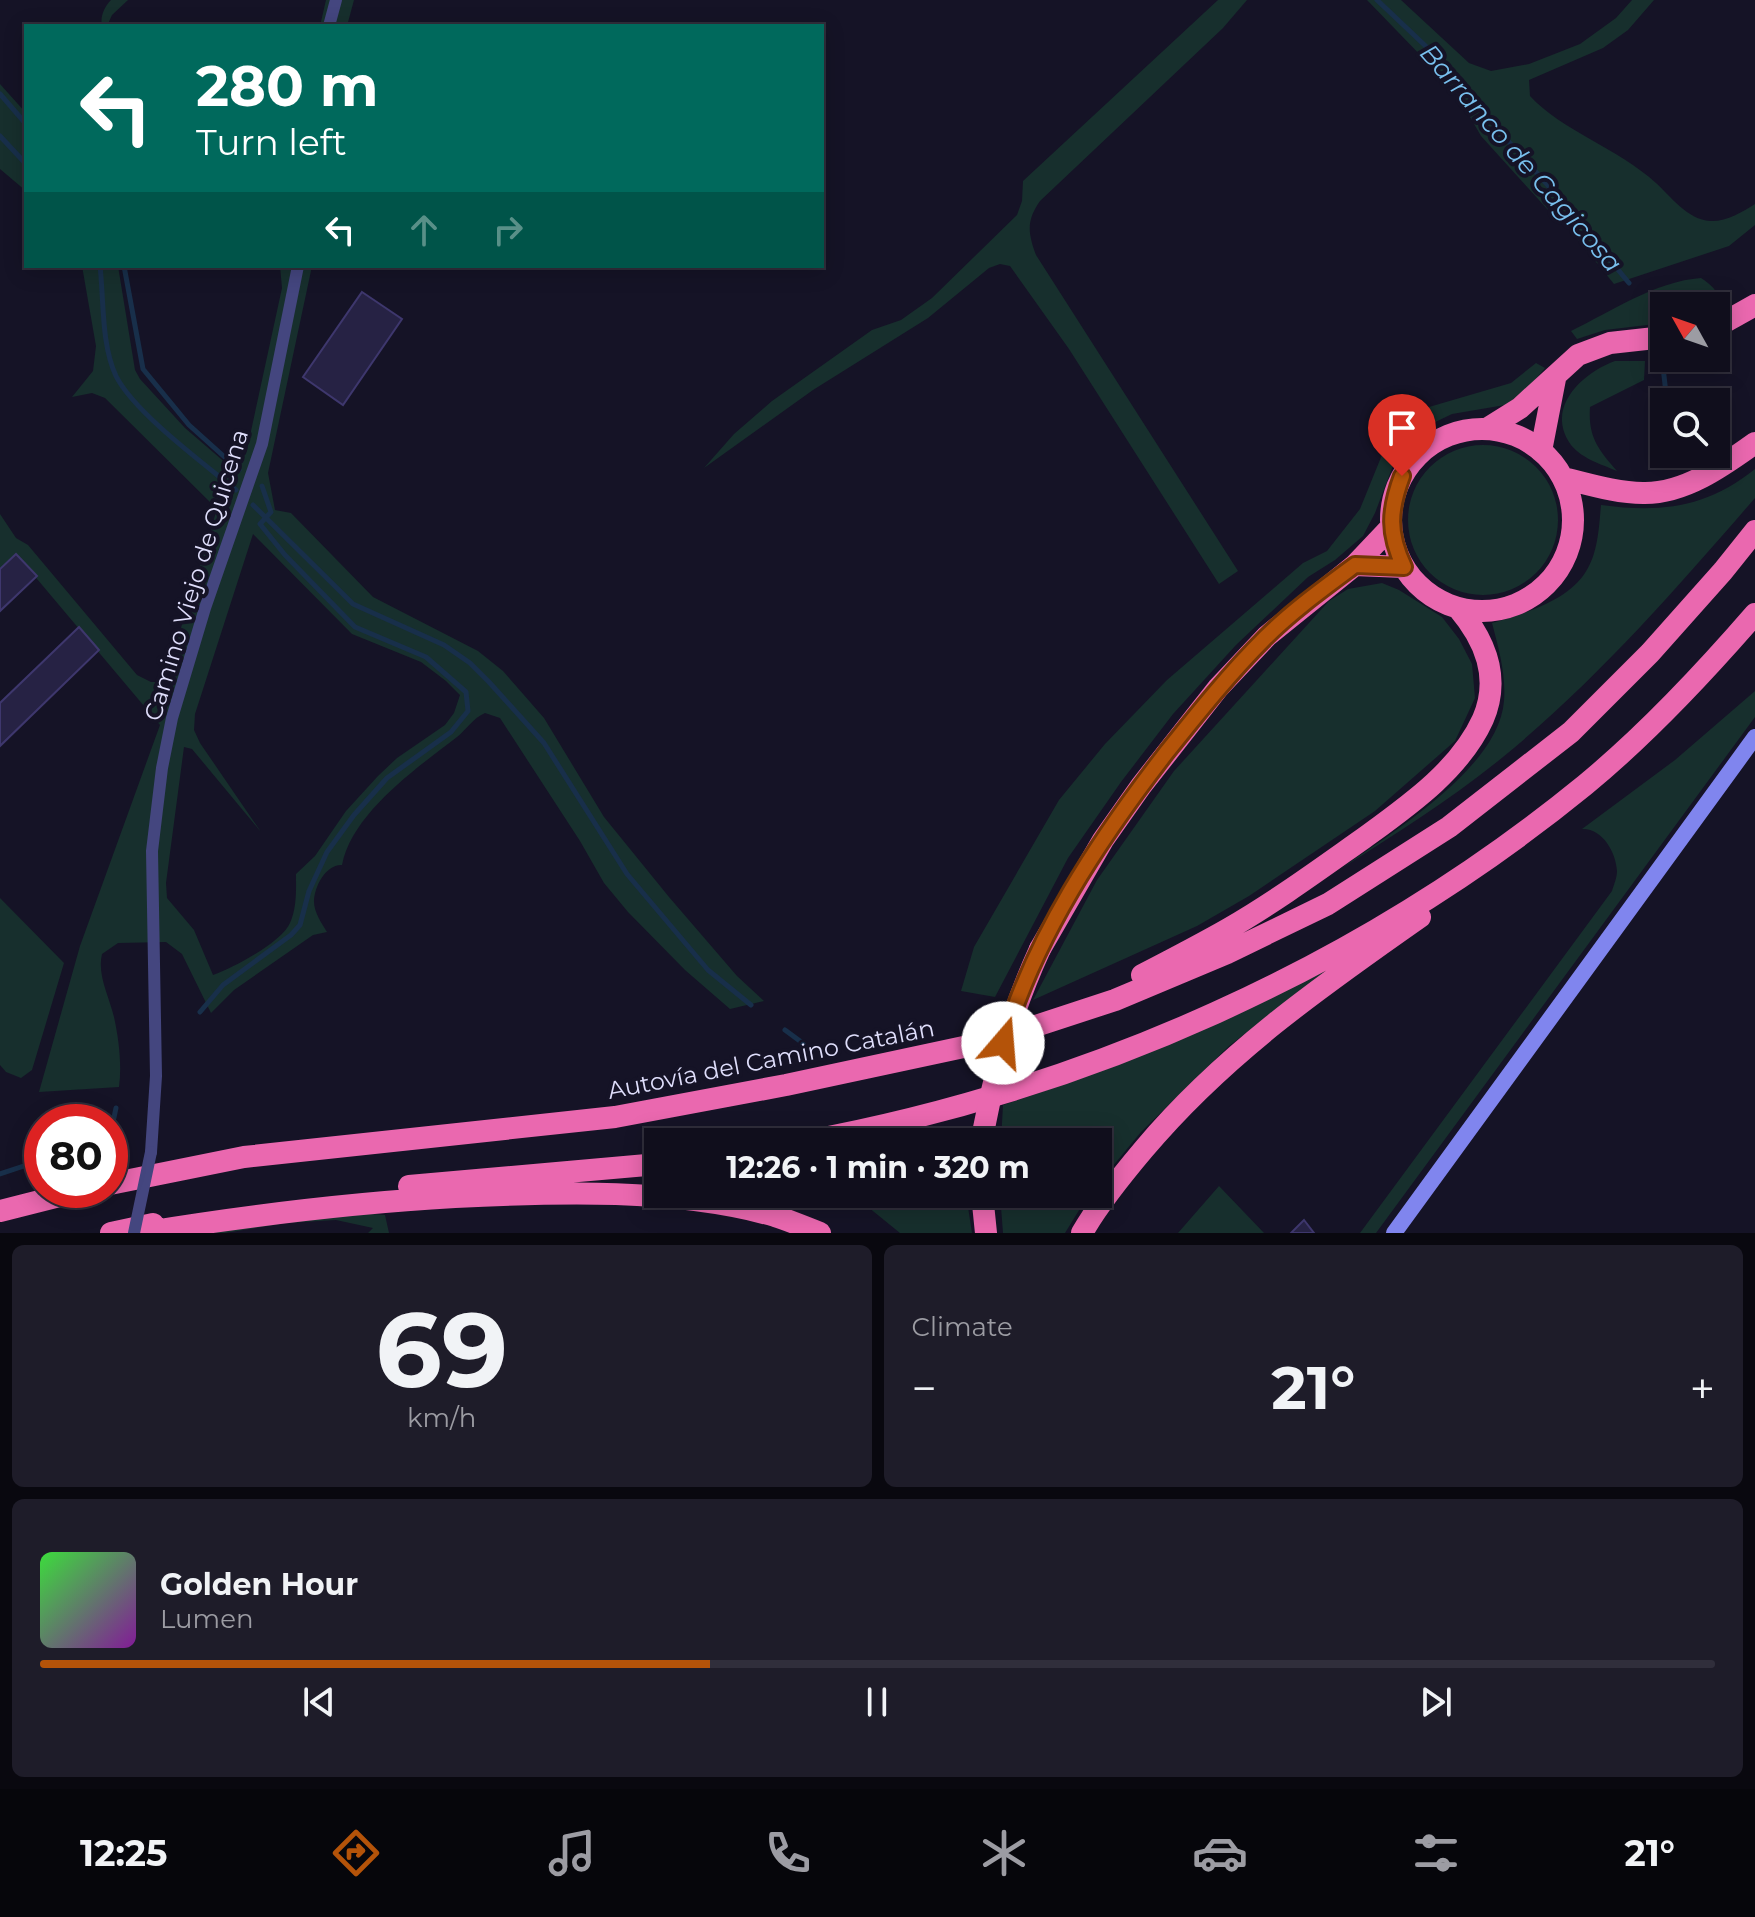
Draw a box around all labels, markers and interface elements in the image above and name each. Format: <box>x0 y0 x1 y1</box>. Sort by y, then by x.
water label: Barranco de Cagicosa <box>1413 37 1629 279</box>
text: 280 m <box>196 52 379 120</box>
icon: left <box>64 56 168 160</box>
text: Turn left <box>196 120 347 164</box>
icon: left <box>318 208 362 252</box>
icon: ahead <box>402 208 446 252</box>
icon: right <box>486 208 530 252</box>
north arrow <box>1650 292 1730 372</box>
map controls <box>1650 292 1730 468</box>
button: search <box>1650 388 1730 468</box>
pin <box>1368 394 1436 476</box>
icon: arrive <box>1380 406 1424 450</box>
street label: Camino Viejo de Quicena <box>138 426 254 724</box>
position arrow <box>961 1001 1045 1085</box>
street label: Autovía del Camino Catalán <box>605 1013 937 1105</box>
speed limit sign: 80 <box>24 1104 128 1208</box>
text: 12:26 · 1 min · 320 m <box>726 1149 1030 1186</box>
text: 69 <box>376 1286 508 1413</box>
text: Climate <box>912 1311 1013 1343</box>
text: 21° <box>1271 1351 1355 1424</box>
text: − <box>912 1361 937 1415</box>
text: + <box>1690 1361 1715 1415</box>
text: km/h <box>407 1402 476 1434</box>
text: Golden Hour <box>160 1566 358 1603</box>
text: Lumen <box>160 1603 253 1635</box>
icon: previous <box>297 1680 341 1724</box>
icon: pause <box>855 1680 899 1724</box>
icon: next <box>1414 1680 1458 1724</box>
icon: directions <box>328 1825 384 1881</box>
icon: music <box>544 1825 600 1881</box>
icon: phone <box>760 1825 816 1881</box>
icon: climate <box>976 1825 1032 1881</box>
icon: car <box>1192 1825 1248 1881</box>
icon: filters <box>1408 1825 1464 1881</box>
text: 12:25 <box>80 1831 168 1875</box>
text: 21° <box>1625 1831 1675 1875</box>

